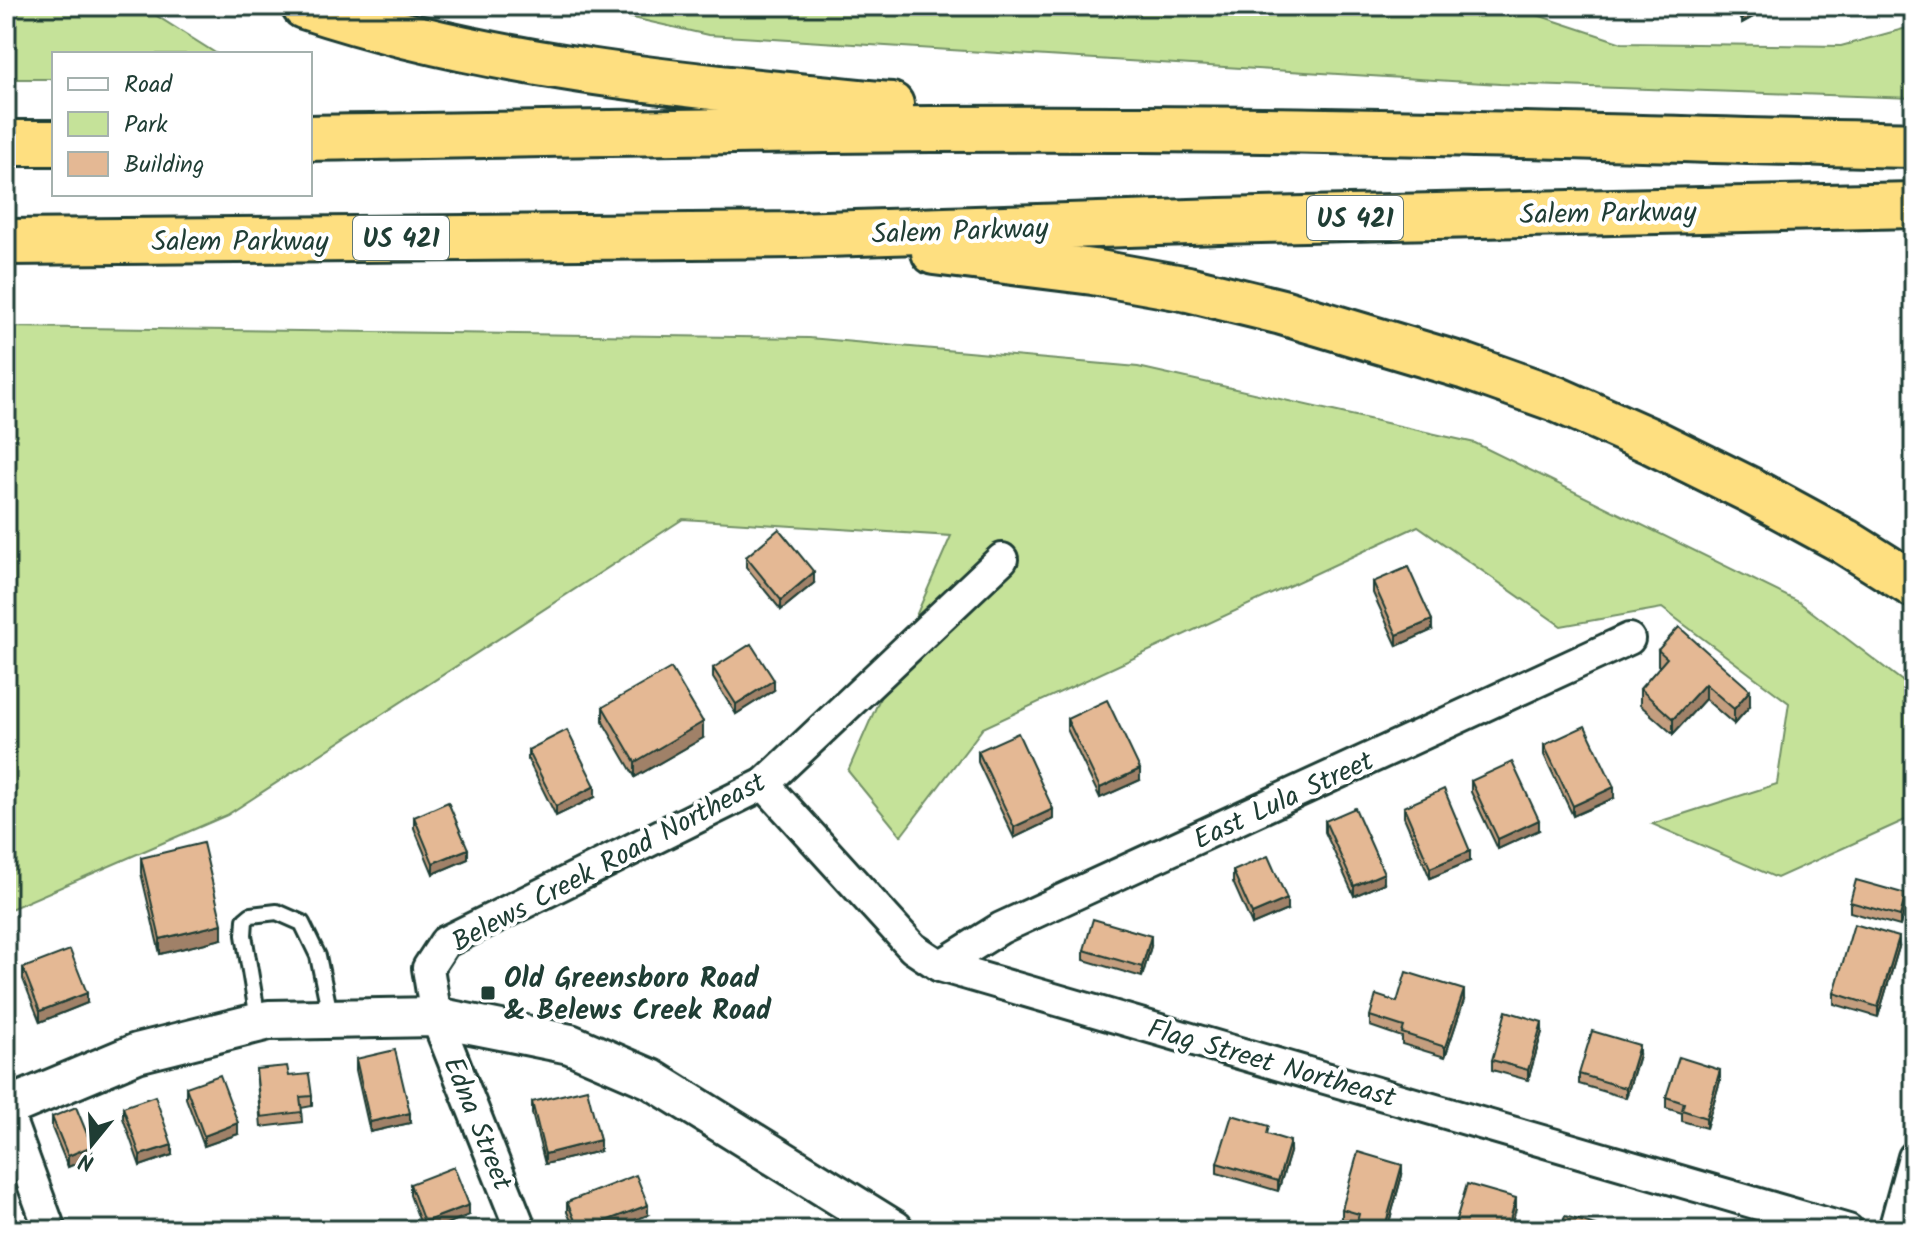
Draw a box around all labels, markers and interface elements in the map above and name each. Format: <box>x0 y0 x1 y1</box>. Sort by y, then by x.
legend <box>52 52 312 196</box>
text: Road <box>124 66 173 105</box>
text: Park <box>124 106 168 145</box>
text: Building <box>124 146 204 185</box>
street label: Salem Parkway <box>1519 190 1698 239</box>
road number: US 421 <box>1307 196 1403 240</box>
street label: Salem Parkway <box>871 207 1050 258</box>
road number: US 421 <box>353 216 449 260</box>
street label: Salem Parkway <box>152 220 329 265</box>
street label: East Lula Street <box>1186 739 1383 863</box>
street label: Belews Creek Road Northeast <box>444 761 775 965</box>
place label: Old Greensboro Road & Belews Creek Road <box>504 957 772 1034</box>
marker: Old Greensboro Road & Belews Creek Road <box>479 984 497 1002</box>
street label: Flag Street Northeast <box>1142 1007 1402 1122</box>
street label: Edna Street <box>429 1050 524 1199</box>
north arrow <box>52 1104 132 1184</box>
text: N <box>74 1142 99 1179</box>

